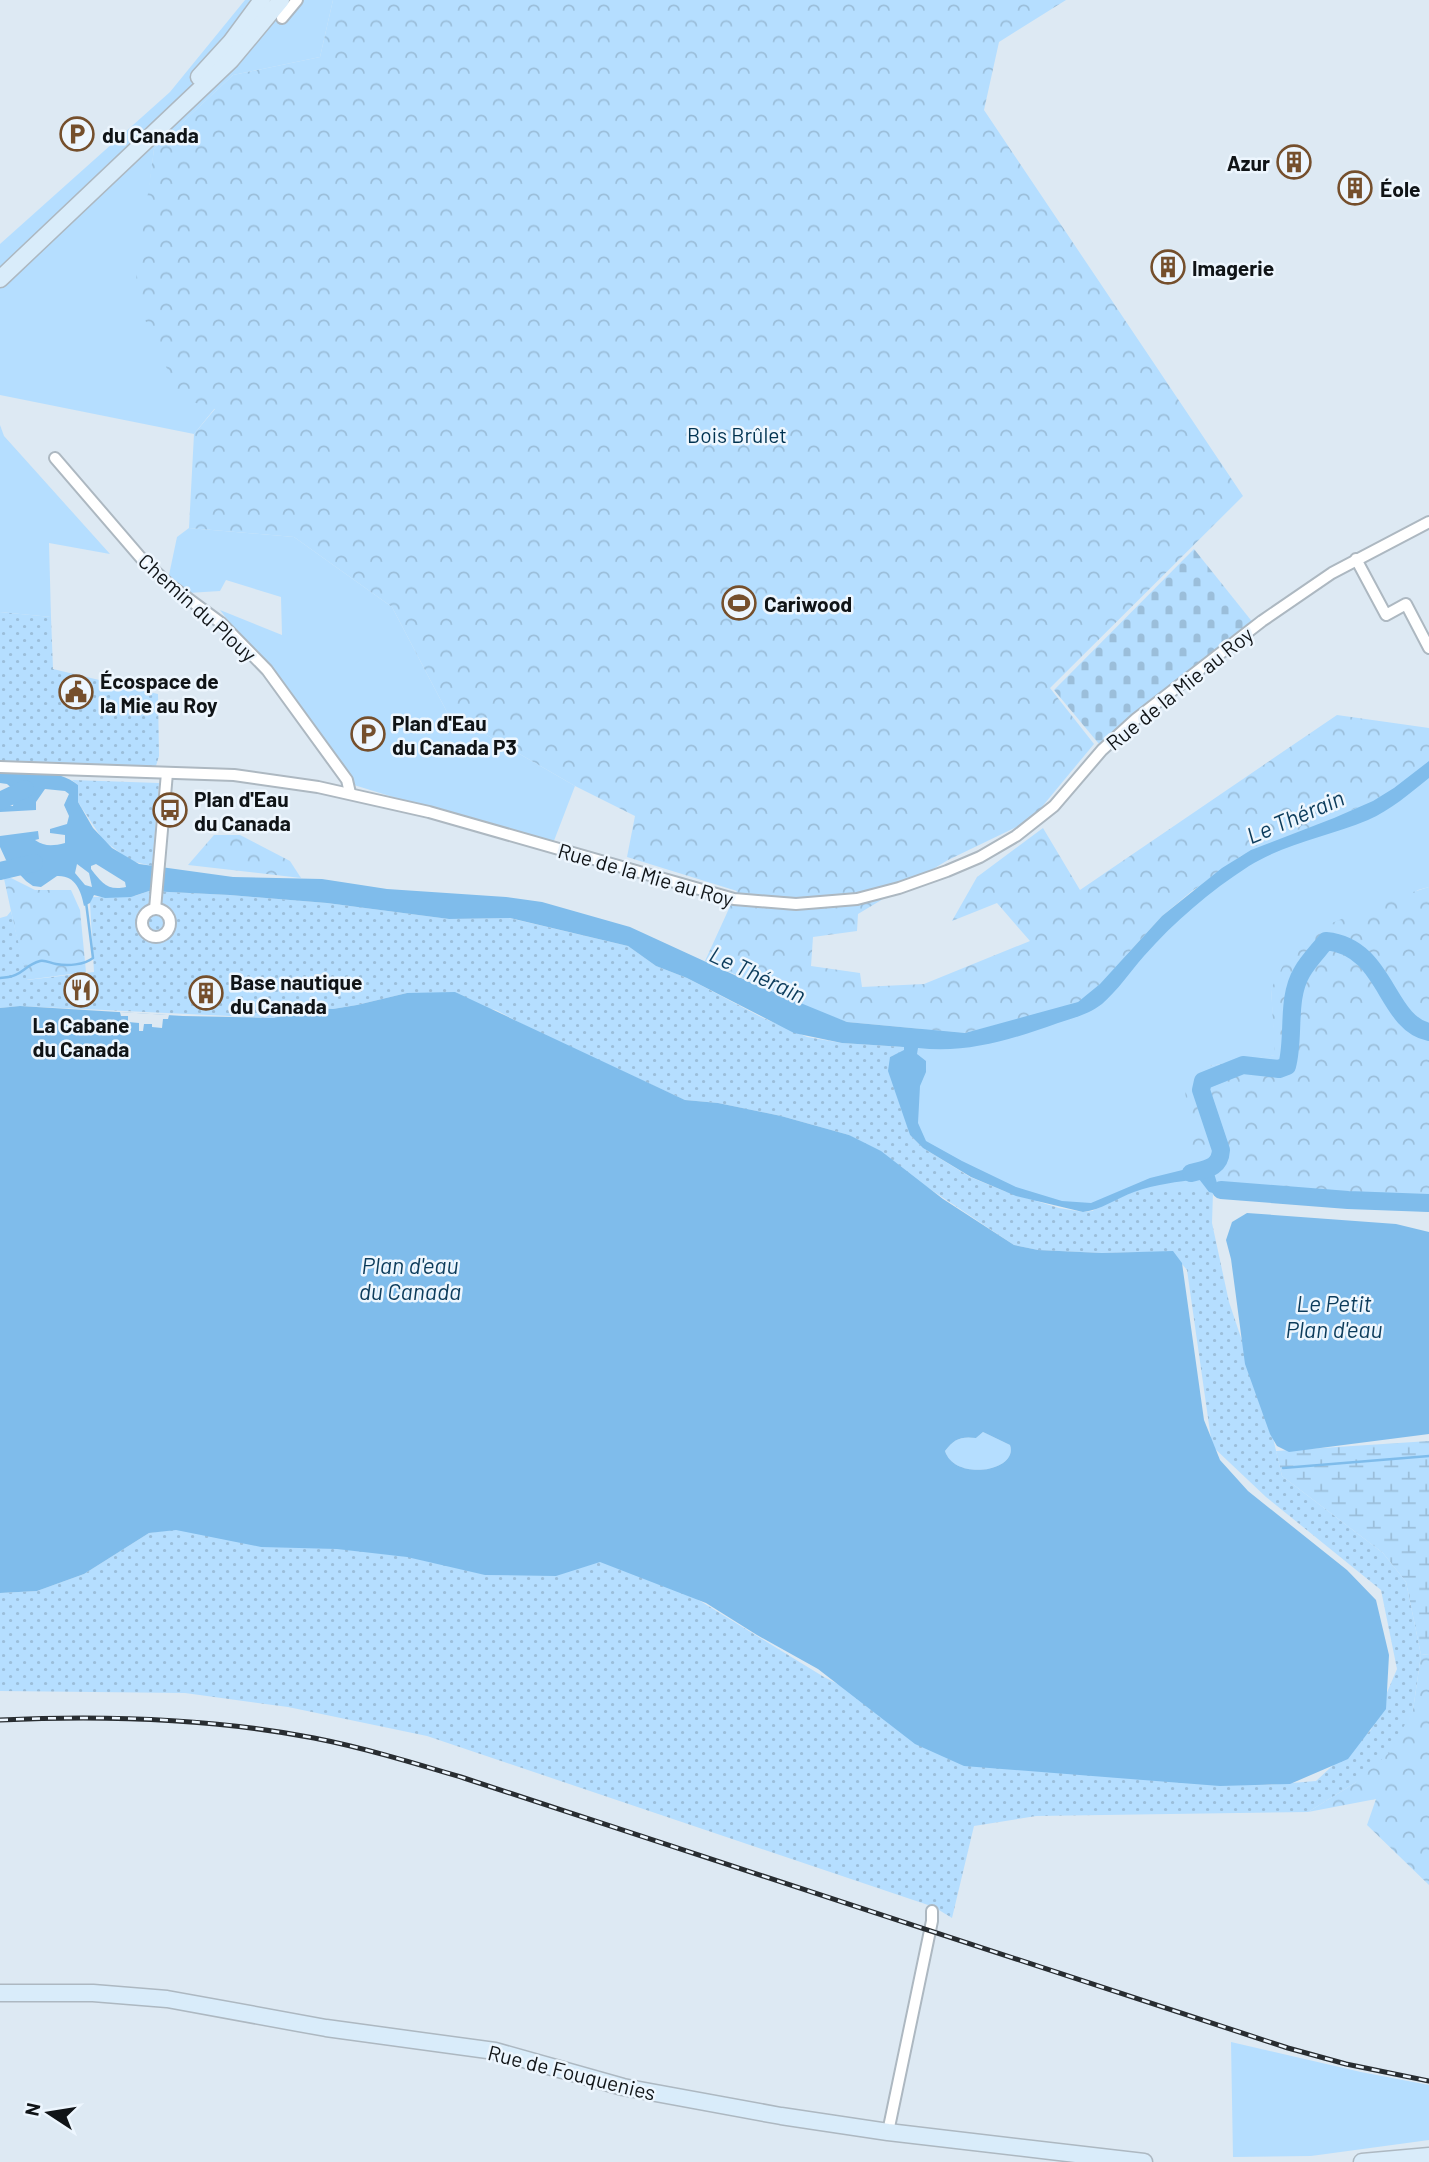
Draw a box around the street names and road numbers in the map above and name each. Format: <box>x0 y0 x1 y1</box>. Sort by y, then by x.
street label: Chemin du Plouy <box>134 548 262 667</box>
street label: Rue de la Mie au Roy <box>1101 621 1258 755</box>
street label: Rue de la Mie au Roy <box>555 837 737 911</box>
street label: Rue de Fouquenies <box>486 2039 658 2105</box>

